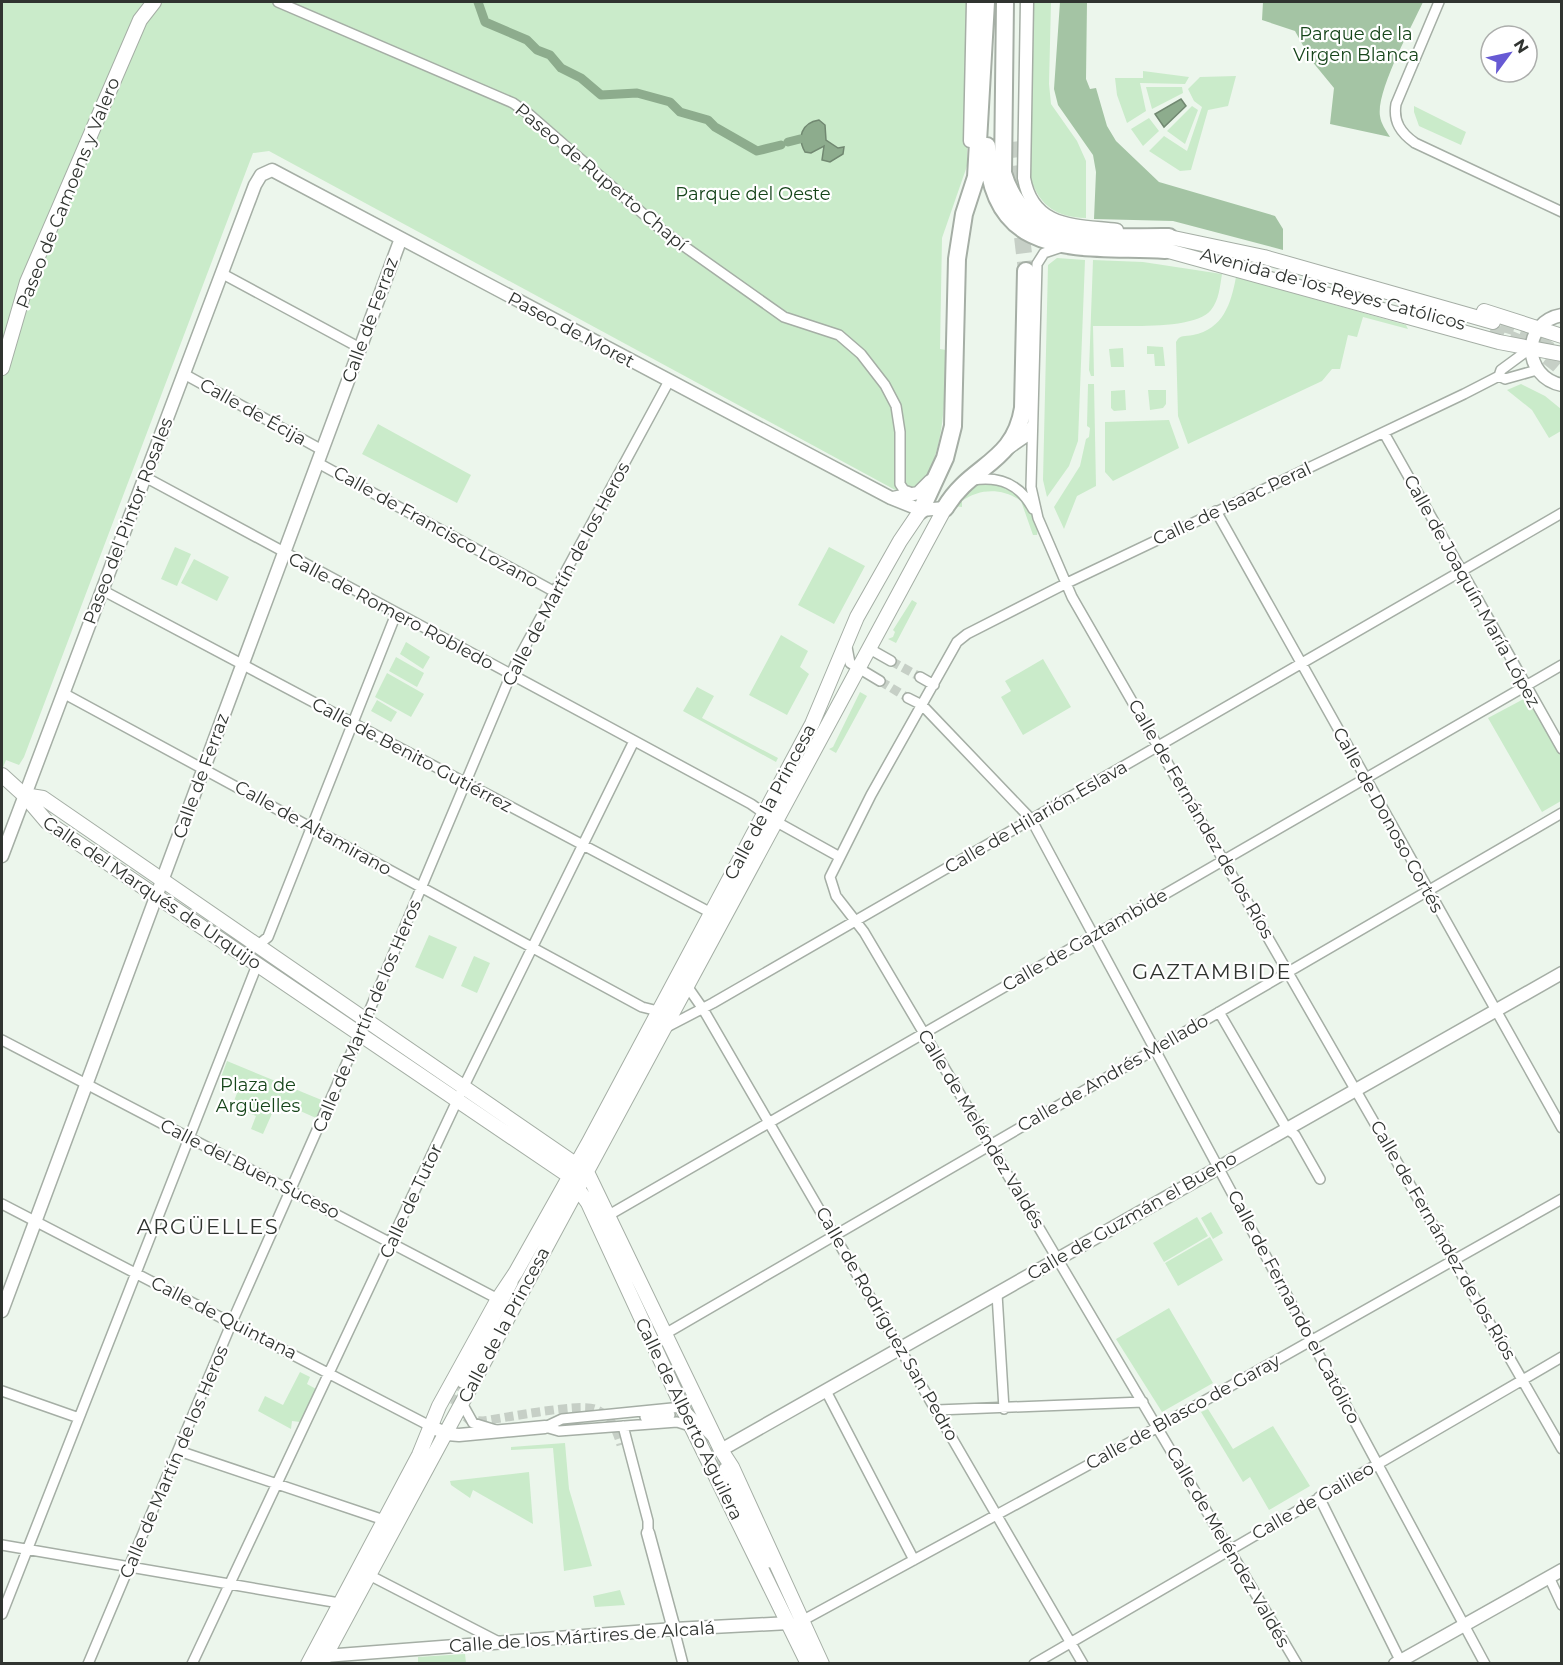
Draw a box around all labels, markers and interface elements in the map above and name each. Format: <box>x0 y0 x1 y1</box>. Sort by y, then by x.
park label: Parque de la Virgen Blanca <box>1293 23 1419 66</box>
north arrow <box>1479 24 1539 84</box>
text: N <box>1510 36 1533 57</box>
street label: Paseo de Camoens y Valero <box>11 74 125 312</box>
street label: Paseo de Ruperto Chapí <box>510 99 692 256</box>
park label: Parque del Oeste <box>675 183 831 205</box>
street label: Avenida de los Reyes Católicos <box>1198 243 1468 335</box>
street label: Calle de Ferraz <box>337 254 403 386</box>
street label: Paseo de Moret <box>504 287 638 373</box>
street label: Calle de Écija <box>196 374 310 450</box>
street label: Paseo del Pintor Rosales <box>78 414 178 628</box>
street label: Calle de Martín de los Heros <box>497 458 635 690</box>
street label: Calle de Isaac Peral <box>1149 458 1315 550</box>
street label: Calle de Francisco Lozano <box>330 461 542 593</box>
street label: Calle de Joaquín María López <box>1399 471 1545 711</box>
street label: Calle de Romero Robledo <box>285 547 497 675</box>
street label: Calle de Benito Gutiérrez <box>308 693 516 817</box>
street label: Calle de Fernández de los Ríos <box>1123 695 1279 943</box>
street label: Calle de Ferraz <box>168 710 234 842</box>
street label: Calle de la Princesa <box>720 720 820 884</box>
street label: Calle de Donoso Cortés <box>1328 724 1448 917</box>
street label: Calle de Hilarión Eslava <box>941 756 1131 878</box>
street label: Calle de Altamirano <box>231 776 395 880</box>
street label: Calle del Marqués de Urquijo <box>38 811 266 975</box>
street label: Calle de Gaztambide <box>999 884 1172 996</box>
street label: Calle de Martín de los Heros <box>308 896 426 1136</box>
district label: GAZTAMBIDE <box>1132 959 1292 984</box>
street label: Calle de Andrés Mellado <box>1014 1009 1212 1137</box>
street label: Calle de Meléndez Valdés <box>913 1026 1049 1233</box>
park label: Plaza de Argüelles <box>216 1074 300 1117</box>
street label: Calle del Buen Suceso <box>157 1114 343 1224</box>
street label: Calle de Fernández de los Ríos <box>1365 1116 1521 1364</box>
street label: Calle de Tutor <box>375 1140 447 1262</box>
street label: Calle de Guzmán el Bueno <box>1023 1147 1241 1285</box>
street label: Calle de Fernando el Católico <box>1223 1186 1365 1428</box>
street label: Calle de Rodríguez San Pedro <box>811 1203 963 1445</box>
district label: ARGÜELLES <box>137 1214 279 1239</box>
street label: Calle de la Princesa <box>454 1243 554 1407</box>
street label: Calle de Quintana <box>147 1272 301 1364</box>
street label: Calle de Alberto Aguilera <box>630 1314 748 1524</box>
street label: Calle de Martín de los Heros <box>115 1342 233 1582</box>
street label: Calle de Blasco de Garay <box>1082 1349 1284 1475</box>
street label: Calle de Meléndez Valdés <box>1161 1443 1295 1651</box>
street label: Calle de Galileo <box>1248 1457 1378 1545</box>
street label: Calle de los Mártires de Alcalá <box>448 1617 716 1657</box>

